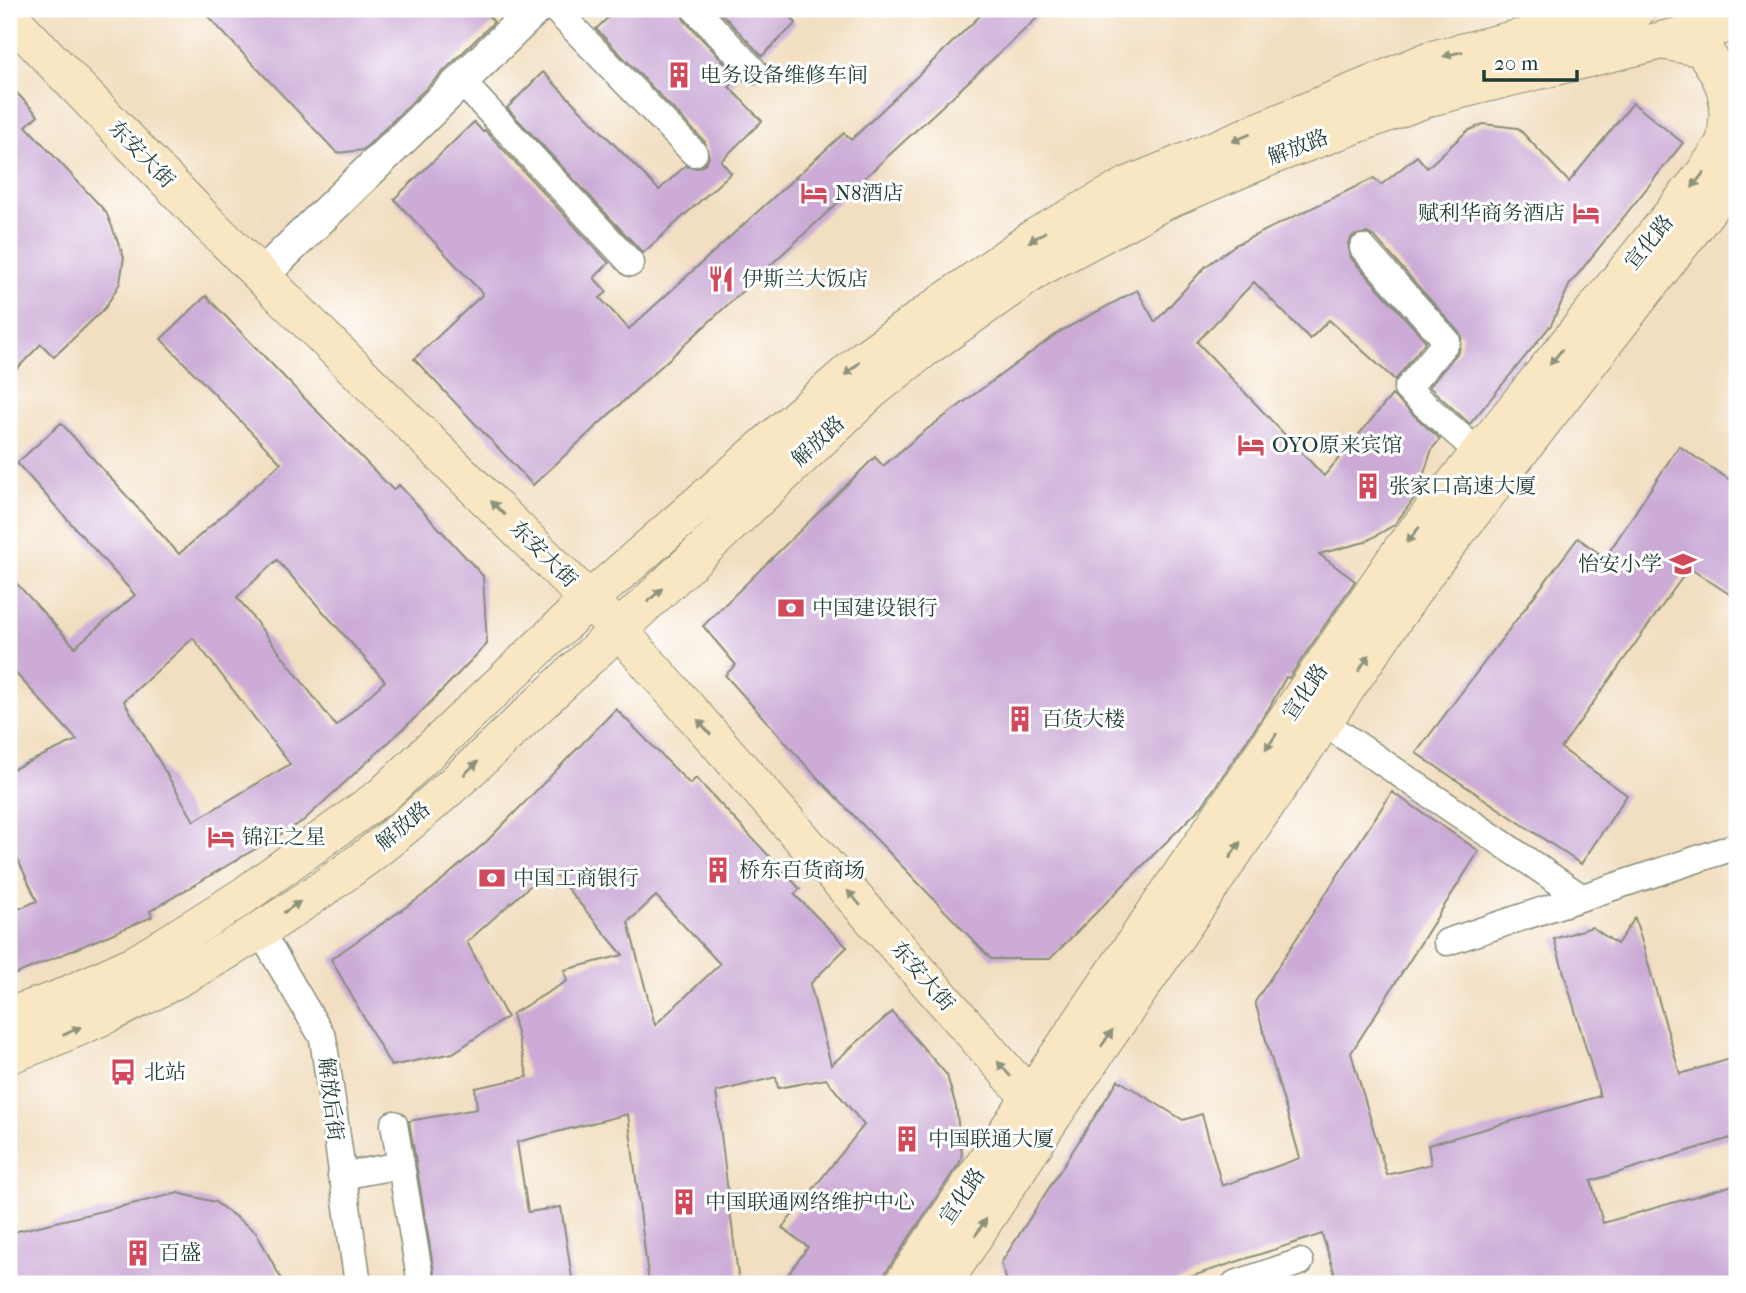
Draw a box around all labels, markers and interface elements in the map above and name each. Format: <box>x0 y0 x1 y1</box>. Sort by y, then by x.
scale bar <box>1484 38 1576 82</box>
one-way arrow <box>1441 49 1463 60</box>
text: 20 m <box>1494 51 1539 75</box>
building icon: 电务设备维修车间 <box>664 60 694 90</box>
place label: 电务设备维修车间 <box>700 63 868 87</box>
street label: 东安大街 <box>104 115 180 193</box>
street label: 解放路 <box>1264 125 1332 169</box>
one-way arrow <box>1231 132 1252 143</box>
one-way arrow <box>1692 171 1706 189</box>
hotel icon: N8酒店 <box>799 178 829 208</box>
place label: N8酒店 <box>835 181 904 205</box>
hotel icon: 赋利华商务酒店 <box>1571 198 1601 228</box>
place label: 赋利华商务酒店 <box>1418 201 1565 225</box>
street label: 宣化路 <box>1620 210 1678 274</box>
one-way arrow <box>1027 230 1046 243</box>
restaurant icon: 伊斯兰大饭店 <box>706 264 736 294</box>
place label: 伊斯兰大饭店 <box>742 267 868 291</box>
one-way arrow <box>1549 349 1564 366</box>
one-way arrow <box>843 361 861 377</box>
street label: 解放路 <box>787 411 849 471</box>
hotel icon: OYO原来宾馆 <box>1236 430 1266 460</box>
place label: OYO原来宾馆 <box>1272 433 1403 457</box>
building icon: 张家口高速大厦 <box>1353 471 1383 501</box>
place label: 张家口高速大厦 <box>1389 474 1536 498</box>
one-way arrow <box>490 500 506 517</box>
street label: 东安大街 <box>506 516 582 592</box>
one-way arrow <box>1406 525 1421 543</box>
school or university icon: 怡安小学 <box>1668 549 1698 579</box>
place label: 怡安小学 <box>1578 552 1662 576</box>
one-way arrow <box>646 588 663 604</box>
bank icon: 中国建设银行 <box>776 593 806 623</box>
place label: 中国建设银行 <box>812 596 938 620</box>
one-way arrow <box>1357 653 1370 672</box>
street label: 宣化路 <box>1277 659 1333 725</box>
building icon: 百货大楼 <box>1005 704 1035 734</box>
place label: 百货大楼 <box>1041 707 1125 731</box>
one-way arrow <box>697 718 712 735</box>
one-way arrow <box>1264 733 1278 751</box>
one-way arrow <box>462 760 479 776</box>
street label: 解放路 <box>371 797 435 855</box>
hotel icon: 锦江之星 <box>206 822 236 852</box>
place label: 锦江之星 <box>242 825 326 849</box>
one-way arrow <box>1228 841 1242 859</box>
building icon: 桥东百货商场 <box>703 855 733 885</box>
place label: 桥东百货商场 <box>739 858 865 882</box>
bank icon: 中国工商银行 <box>477 863 507 893</box>
place label: 中国工商银行 <box>513 866 639 890</box>
one-way arrow <box>847 889 862 906</box>
one-way arrow <box>283 900 301 914</box>
street label: 东安大街 <box>886 936 960 1016</box>
one-way arrow <box>62 1025 83 1036</box>
one-way arrow <box>1100 1029 1114 1047</box>
street label: 解放后街 <box>314 1056 348 1142</box>
bus stop icon: 北站 <box>108 1057 138 1087</box>
place label: 北站 <box>144 1060 186 1084</box>
one-way arrow <box>996 1060 1012 1078</box>
building icon: 中国联通大厦 <box>892 1124 922 1154</box>
place label: 中国联通大厦 <box>928 1127 1054 1151</box>
street label: 宣化路 <box>934 1163 990 1229</box>
building icon: 中国联通网络维护中心 <box>669 1187 699 1217</box>
place label: 中国联通网络维护中心 <box>705 1190 915 1214</box>
one-way arrow <box>974 1217 987 1237</box>
building icon: 百盛 <box>123 1238 153 1268</box>
place label: 百盛 <box>159 1241 201 1265</box>

